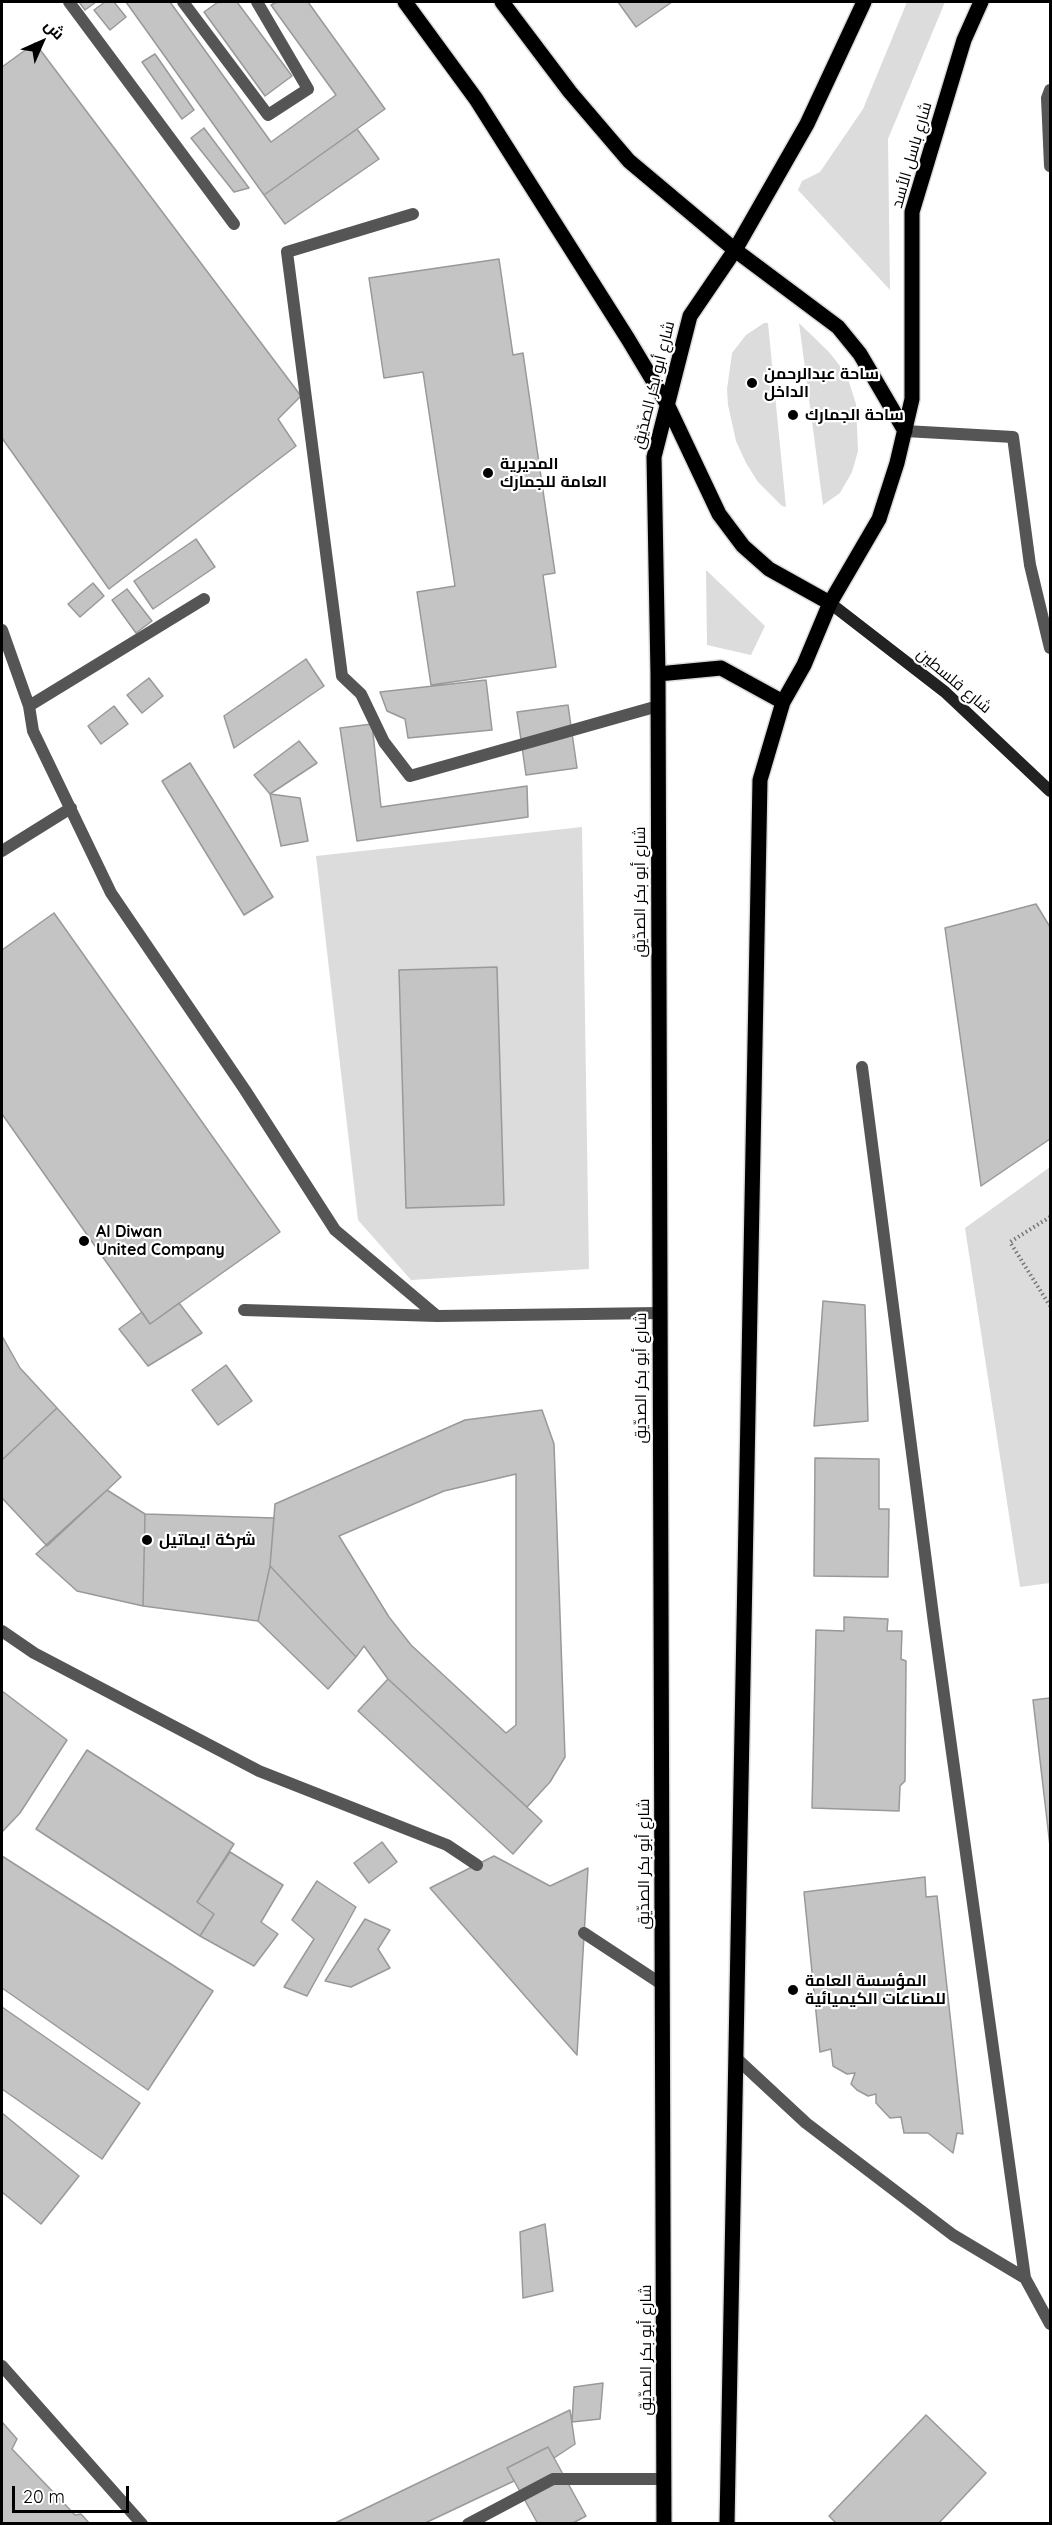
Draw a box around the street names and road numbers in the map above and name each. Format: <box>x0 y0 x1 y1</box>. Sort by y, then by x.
street label: شارع باسل الأسد <box>888 100 936 210</box>
street label: شارع أبو بكر الصدّيق <box>629 319 679 451</box>
street label: شارع فلسطين <box>913 644 995 718</box>
street label: شارع أبو بكر الصدّيق <box>630 826 650 958</box>
street label: شارع أبو بكر الصدّيق <box>631 1312 651 1444</box>
street label: شارع أبو بكر الصدّيق <box>634 1798 654 1930</box>
street label: شارع أبو بكر الصدّيق <box>636 2284 656 2416</box>

